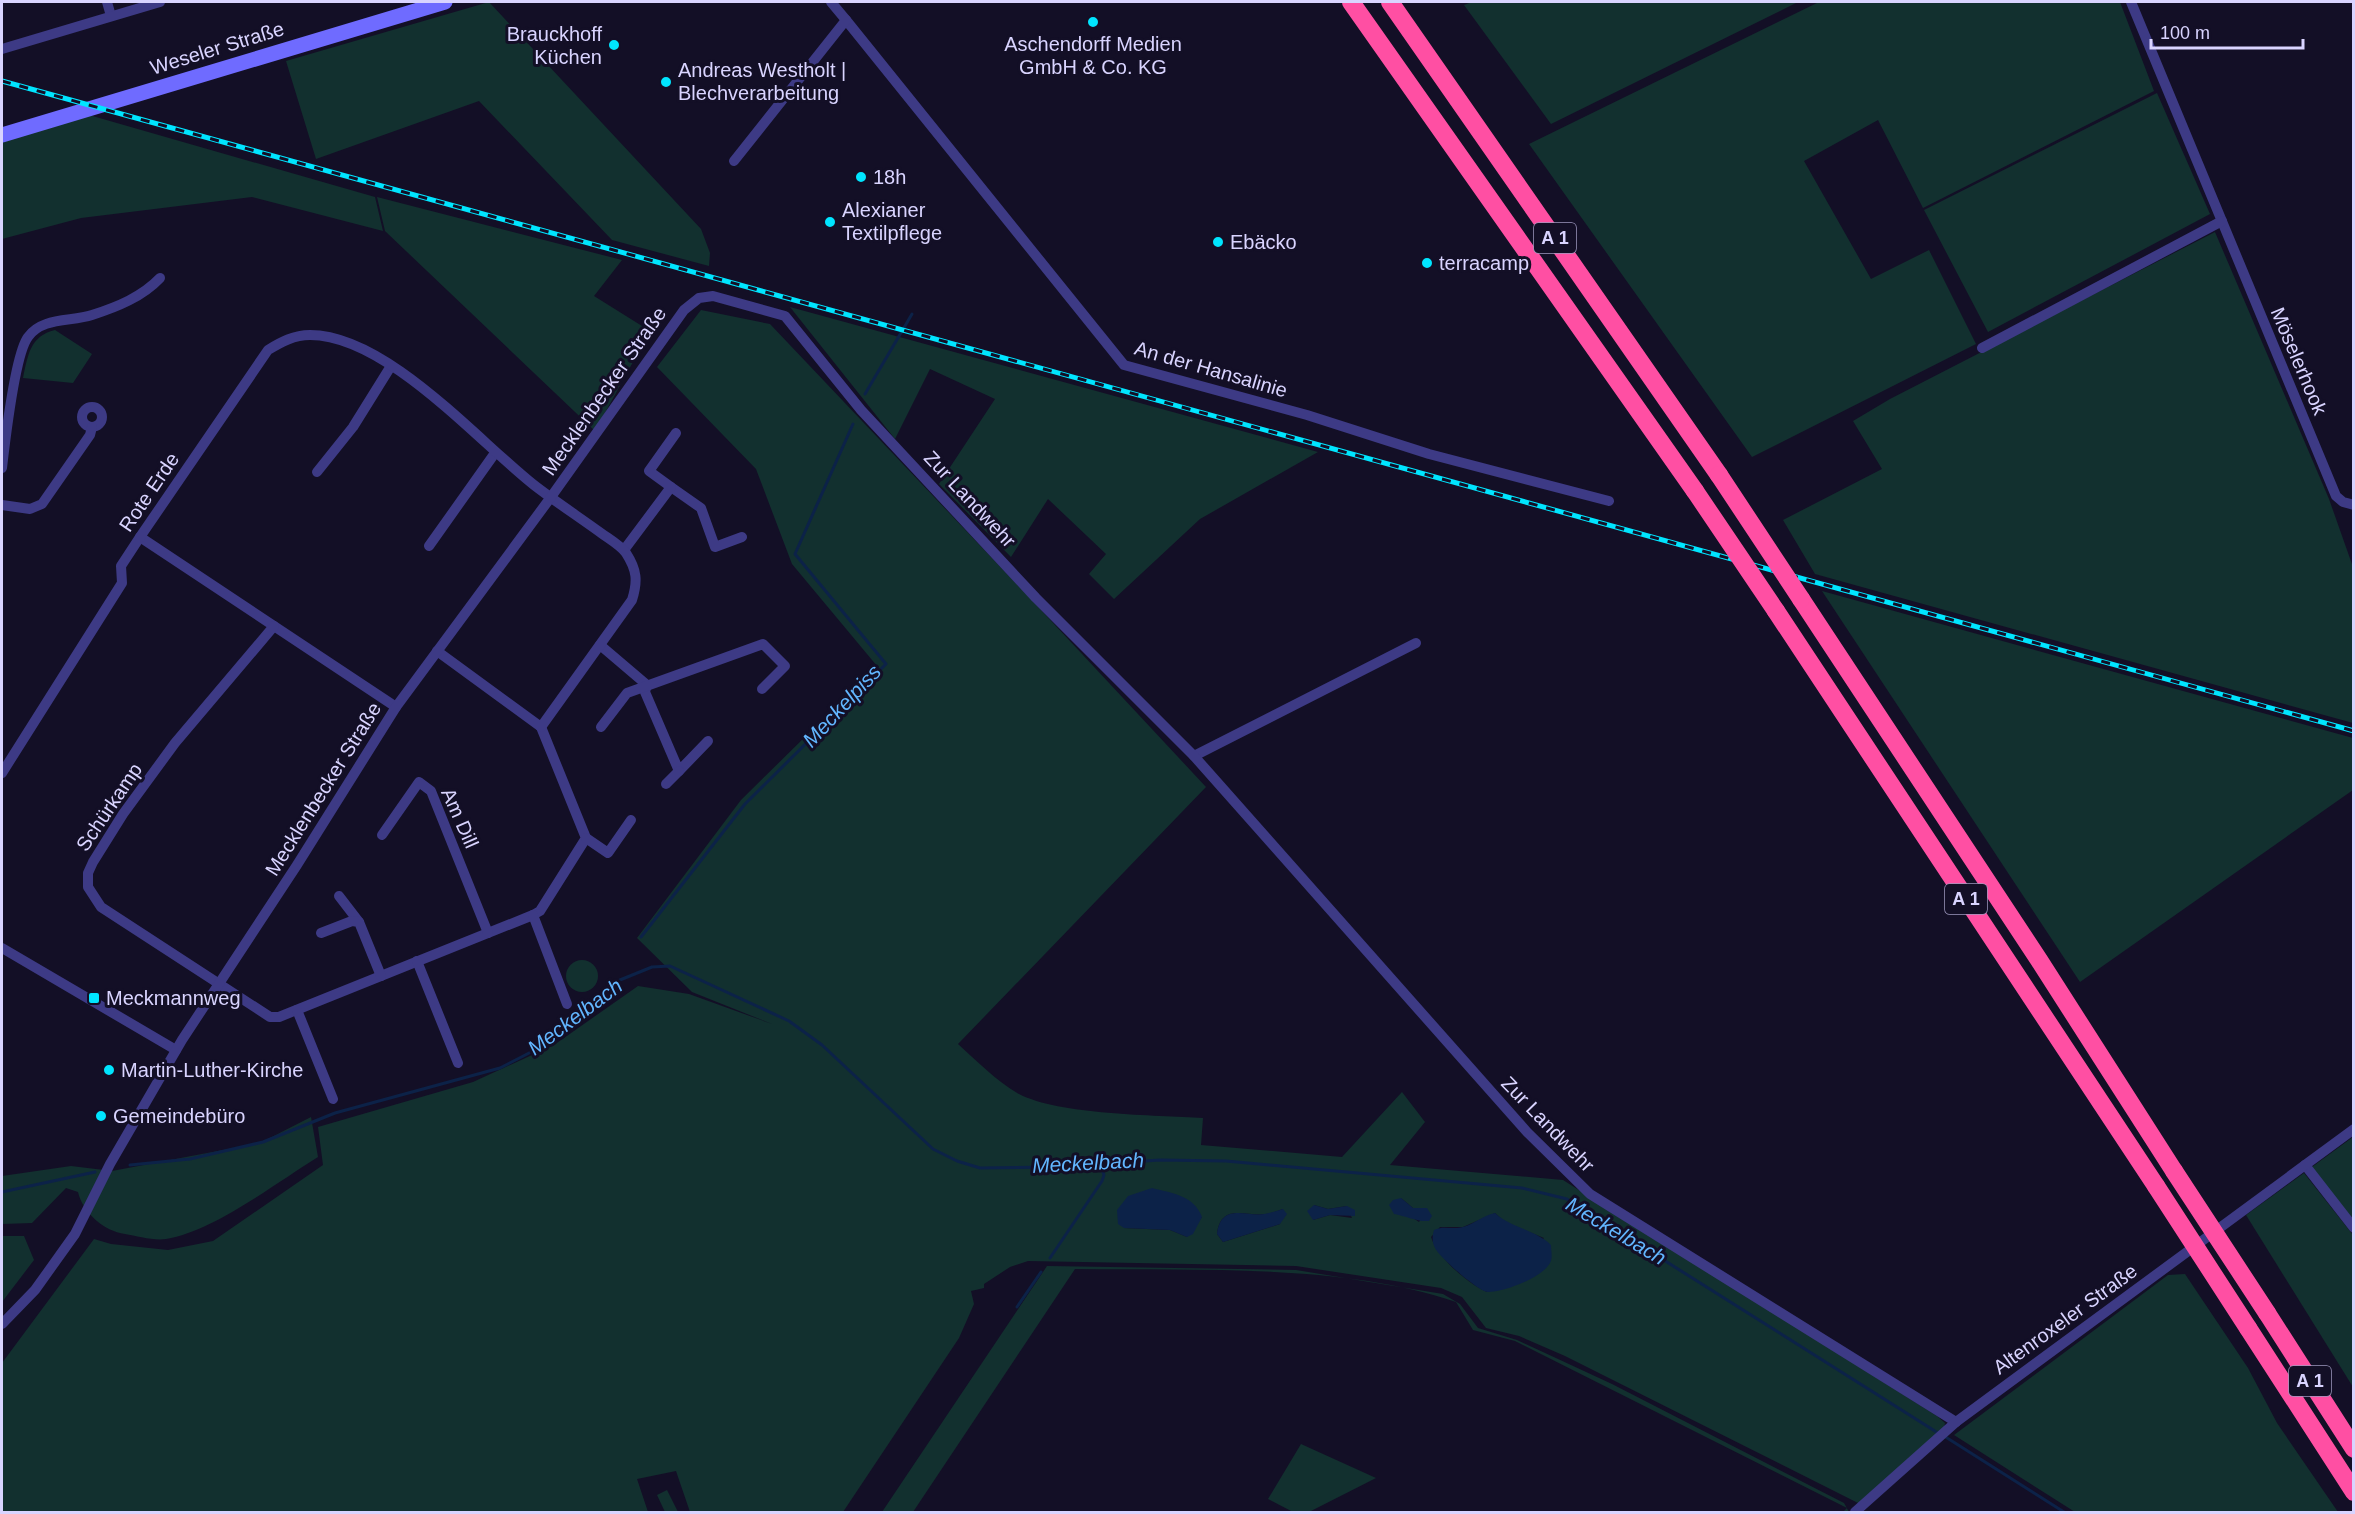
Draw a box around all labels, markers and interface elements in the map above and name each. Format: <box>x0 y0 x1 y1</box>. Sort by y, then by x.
scale bar <box>2151 12 2302 50</box>
marker: Aschendorff Medien GmbH & Co. KG <box>1086 15 1100 29</box>
street label: Weseler Straße <box>148 17 286 79</box>
place label: Brauckhoff Küchen <box>507 23 602 68</box>
text: 100 m <box>2160 23 2210 43</box>
place label: Aschendorff Medien GmbH & Co. KG <box>1004 33 1182 78</box>
marker: Brauckhoff Küchen <box>607 38 621 52</box>
place label: Andreas Westholt | Blechverarbeitung <box>678 59 846 104</box>
marker: Andreas Westholt | Blechverarbeitung <box>659 75 673 89</box>
place label: 18h <box>873 166 906 188</box>
marker: 18h <box>854 170 868 184</box>
place label: Alexianer Textilpflege <box>842 199 942 244</box>
marker: Alexianer Textilpflege <box>823 215 837 229</box>
road number: A 1 <box>1534 223 1576 253</box>
place label: Ebäcko <box>1230 231 1297 253</box>
marker: Ebäcko <box>1211 235 1225 249</box>
place label: terracamp <box>1439 252 1529 274</box>
marker: terracamp <box>1420 256 1434 270</box>
street label: Mecklenbecker Straße <box>538 303 670 479</box>
street label: Möselerhook <box>2267 304 2332 419</box>
street label: An der Hansalinie <box>1132 337 1290 401</box>
street label: Zur Landwehr <box>920 446 1020 552</box>
street label: Rote Erde <box>115 449 183 535</box>
water label: Meckelpiss <box>798 659 886 751</box>
street label: Mecklenbecker Straße <box>261 698 385 880</box>
street label: Schürkamp <box>72 759 146 855</box>
street label: Am Dill <box>437 785 483 851</box>
road number: A 1 <box>1945 884 1987 914</box>
water label: Meckelbach <box>523 974 626 1060</box>
place label: Meckmannweg <box>106 987 241 1009</box>
marker: Meckmannweg <box>87 991 101 1005</box>
place label: Martin-Luther-Kirche <box>121 1059 303 1081</box>
marker: Martin-Luther-Kirche <box>102 1063 116 1077</box>
street label: Zur Landwehr <box>1497 1072 1599 1176</box>
place label: Gemeindebüro <box>113 1105 245 1127</box>
marker: Gemeindebüro <box>94 1109 108 1123</box>
water label: Meckelbach <box>1031 1148 1145 1177</box>
water label: Meckelbach <box>1562 1192 1670 1269</box>
street label: Altenroxeler Straße <box>1989 1259 2141 1379</box>
road number: A 1 <box>2289 1366 2331 1396</box>

